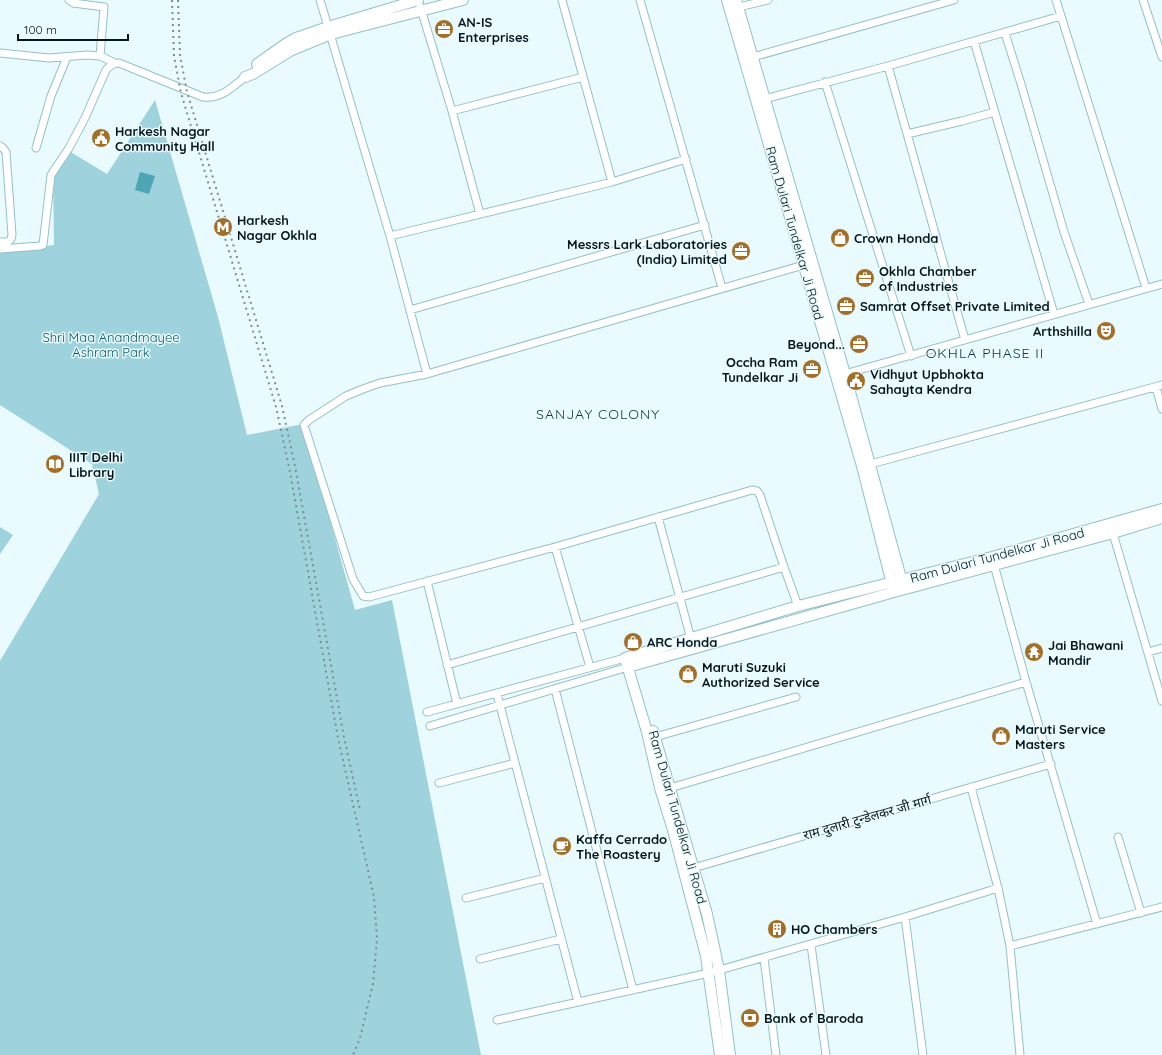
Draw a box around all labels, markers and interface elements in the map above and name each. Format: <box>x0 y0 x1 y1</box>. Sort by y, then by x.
place label: AN-IS Enterprises <box>458 14 529 45</box>
scale bar <box>18 16 128 42</box>
office icon: AN-IS Enterprises <box>433 18 455 40</box>
text: 100 m <box>24 22 57 37</box>
place label: Harkesh Nagar Community Hall <box>115 123 215 154</box>
public building icon: Harkesh Nagar Community Hall <box>90 127 112 149</box>
street label: Ram Dulari Tundelkar Ji Road <box>763 144 827 322</box>
place label: Harkesh Nagar Okhla <box>237 212 317 243</box>
metro station icon: Harkesh Nagar Okhla <box>212 216 234 238</box>
shop icon: Crown Honda <box>829 227 851 249</box>
place label: Crown Honda <box>854 230 939 246</box>
place label: Messrs Lark Laboratories (India) Limited <box>567 236 727 267</box>
office icon: Messrs Lark Laboratories (India) Limited <box>730 240 752 262</box>
place label: Okhla Chamber of Industries <box>879 263 977 294</box>
office icon: Okhla Chamber of Industries <box>854 267 876 289</box>
office icon: Samrat Offset Private Limited <box>835 295 857 317</box>
place label: Samrat Offset Private Limited <box>860 298 1050 314</box>
theatre icon: Arthshilla <box>1095 320 1117 342</box>
place label: Arthshilla <box>1033 323 1092 339</box>
park label: Shri Maa Anandmayee Ashram Park <box>42 329 180 360</box>
office icon: Beyond... <box>848 333 870 355</box>
place label: Beyond... <box>788 336 845 352</box>
district label: OKHLA PHASE II <box>926 344 1044 362</box>
place label: Occha Ram Tundelkar Ji <box>722 354 798 385</box>
office icon: Occha Ram Tundelkar Ji <box>801 358 823 380</box>
place label: Vidhyut Upbhokta Sahayta Kendra <box>870 366 984 397</box>
public building icon: Vidhyut Upbhokta Sahayta Kendra <box>845 370 867 392</box>
district label: SANJAY COLONY <box>536 405 660 423</box>
place label: IIIT Delhi Library <box>69 449 123 480</box>
library icon: IIIT Delhi Library <box>44 453 66 475</box>
street label: Ram Dulari Tundelkar Ji Road <box>908 524 1086 586</box>
shop icon: ARC Honda <box>622 631 644 653</box>
place label: ARC Honda <box>647 634 717 650</box>
place label: Jai Bhawani Mandir <box>1048 637 1123 668</box>
temple icon: Jai Bhawani Mandir <box>1023 641 1045 663</box>
place label: Maruti Suzuki Authorized Service <box>702 659 820 690</box>
shop icon: Maruti Suzuki Authorized Service <box>677 663 699 685</box>
place label: Maruti Service Masters <box>1015 721 1106 752</box>
shop icon: Maruti Service Masters <box>990 725 1012 747</box>
street label: Ram Dulari Tundelkar Ji Road <box>646 728 710 906</box>
street label: राम दुलारी टुन्डेलकर जी मार्ग <box>801 791 934 844</box>
place label: Kaffa Cerrado The Roastery <box>576 831 667 862</box>
cafe icon: Kaffa Cerrado The Roastery <box>551 835 573 857</box>
building icon: HO Chambers <box>766 918 788 940</box>
place label: HO Chambers <box>791 921 878 937</box>
bank icon: Bank of Baroda <box>739 1007 761 1029</box>
place label: Bank of Baroda <box>764 1010 863 1026</box>

